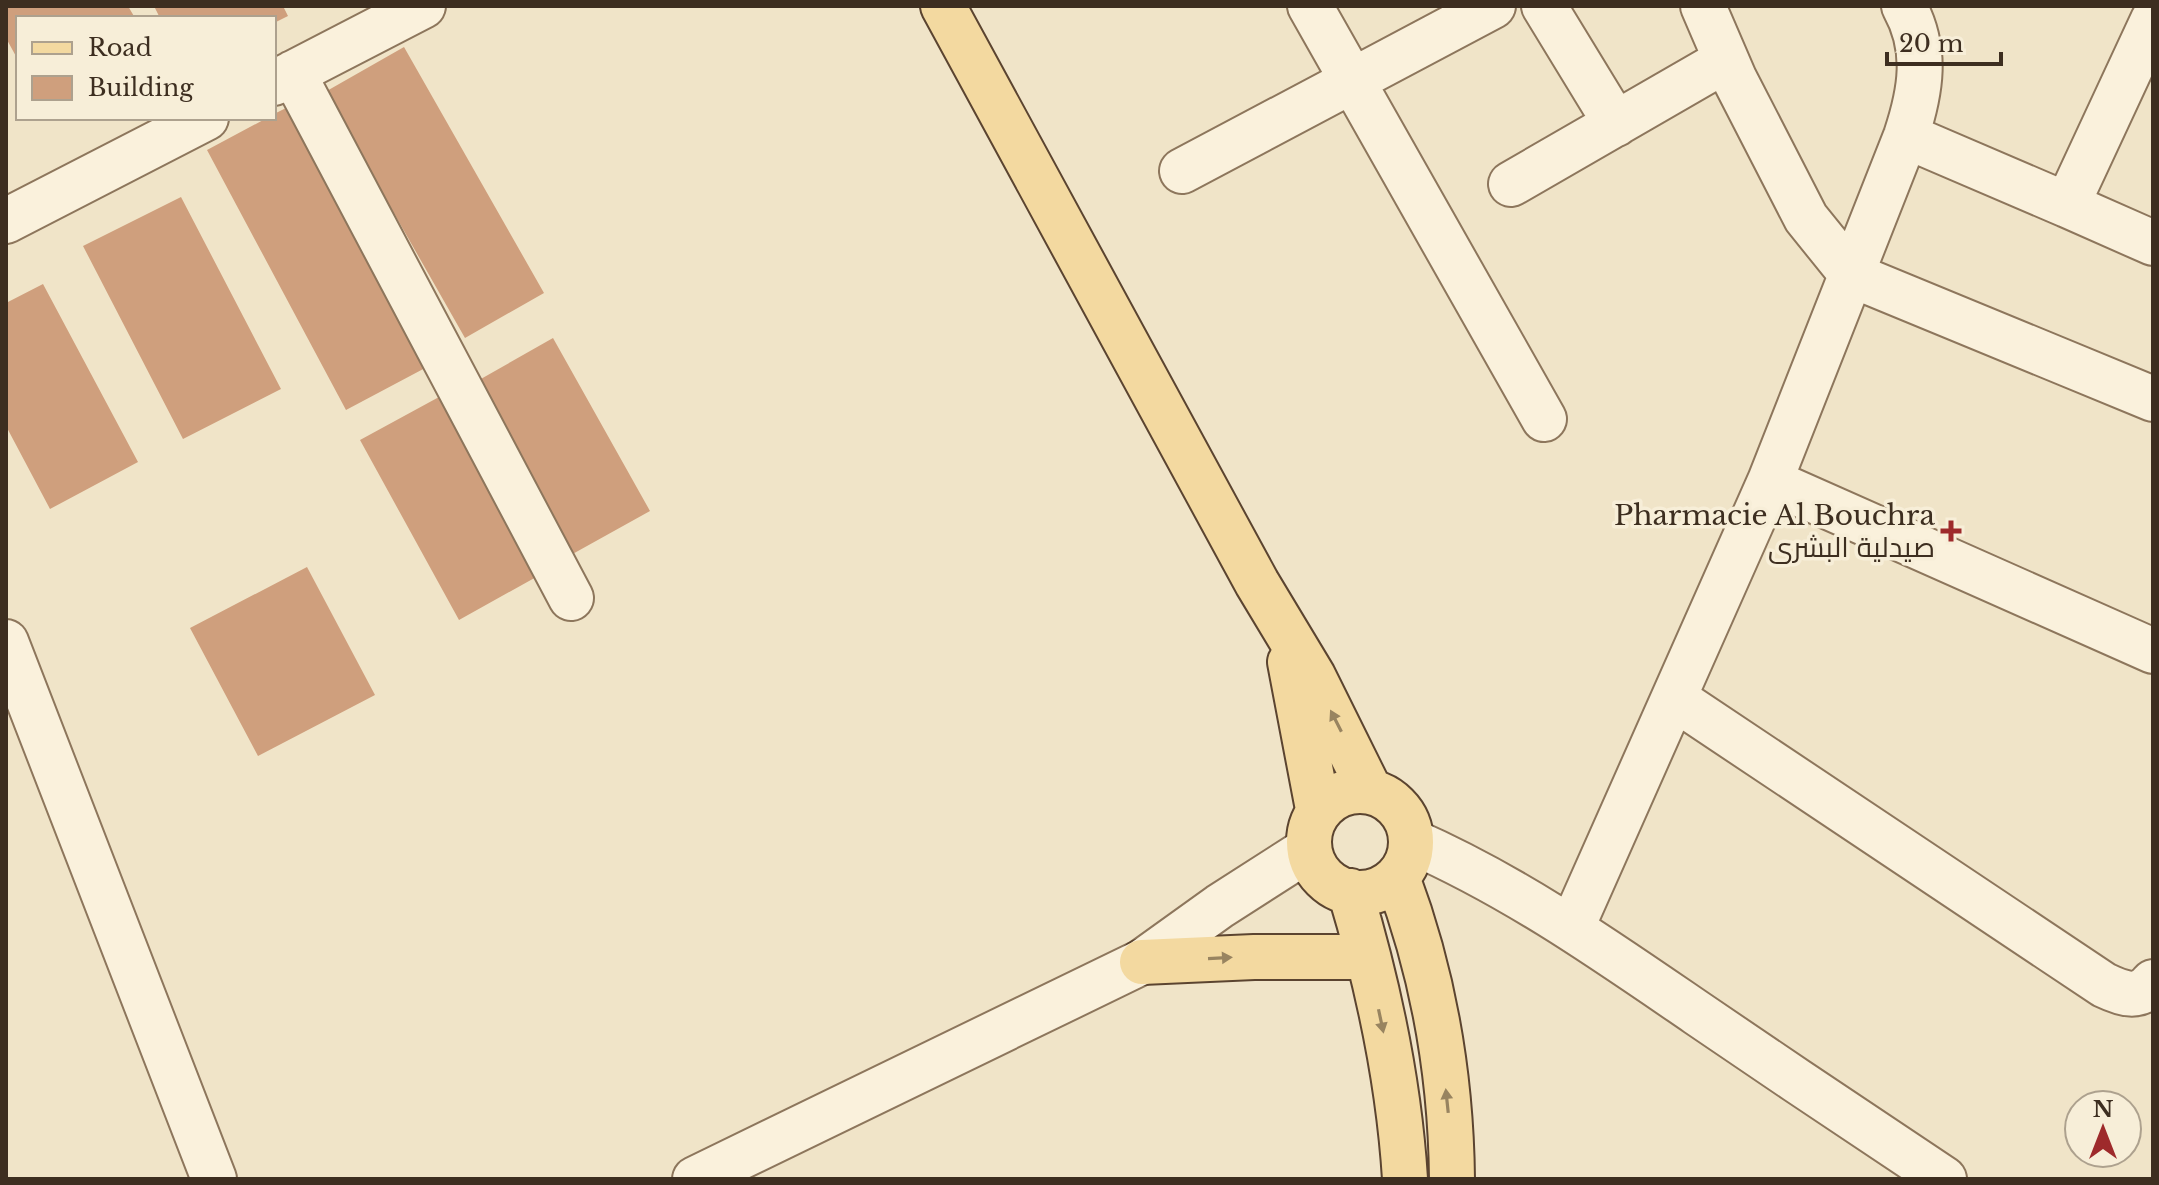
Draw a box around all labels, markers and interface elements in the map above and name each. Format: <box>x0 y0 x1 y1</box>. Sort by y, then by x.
legend <box>16 16 276 120</box>
scale bar <box>1887 16 2001 66</box>
text: 20 m <box>1899 29 1964 58</box>
text: Road <box>88 33 152 62</box>
text: Building <box>88 73 194 102</box>
place label: Pharmacie Al Bouchra صيدلية البشرى <box>1614 498 1935 565</box>
marker: Pharmacie Al Bouchra صيدلية البشرى <box>1942 522 1960 540</box>
one-way arrow <box>1329 710 1342 733</box>
one-way arrow <box>1208 952 1233 965</box>
one-way arrow <box>1376 1009 1388 1034</box>
one-way arrow <box>1440 1088 1453 1113</box>
north arrow <box>2063 1089 2143 1169</box>
text: N <box>2093 1096 2114 1123</box>

